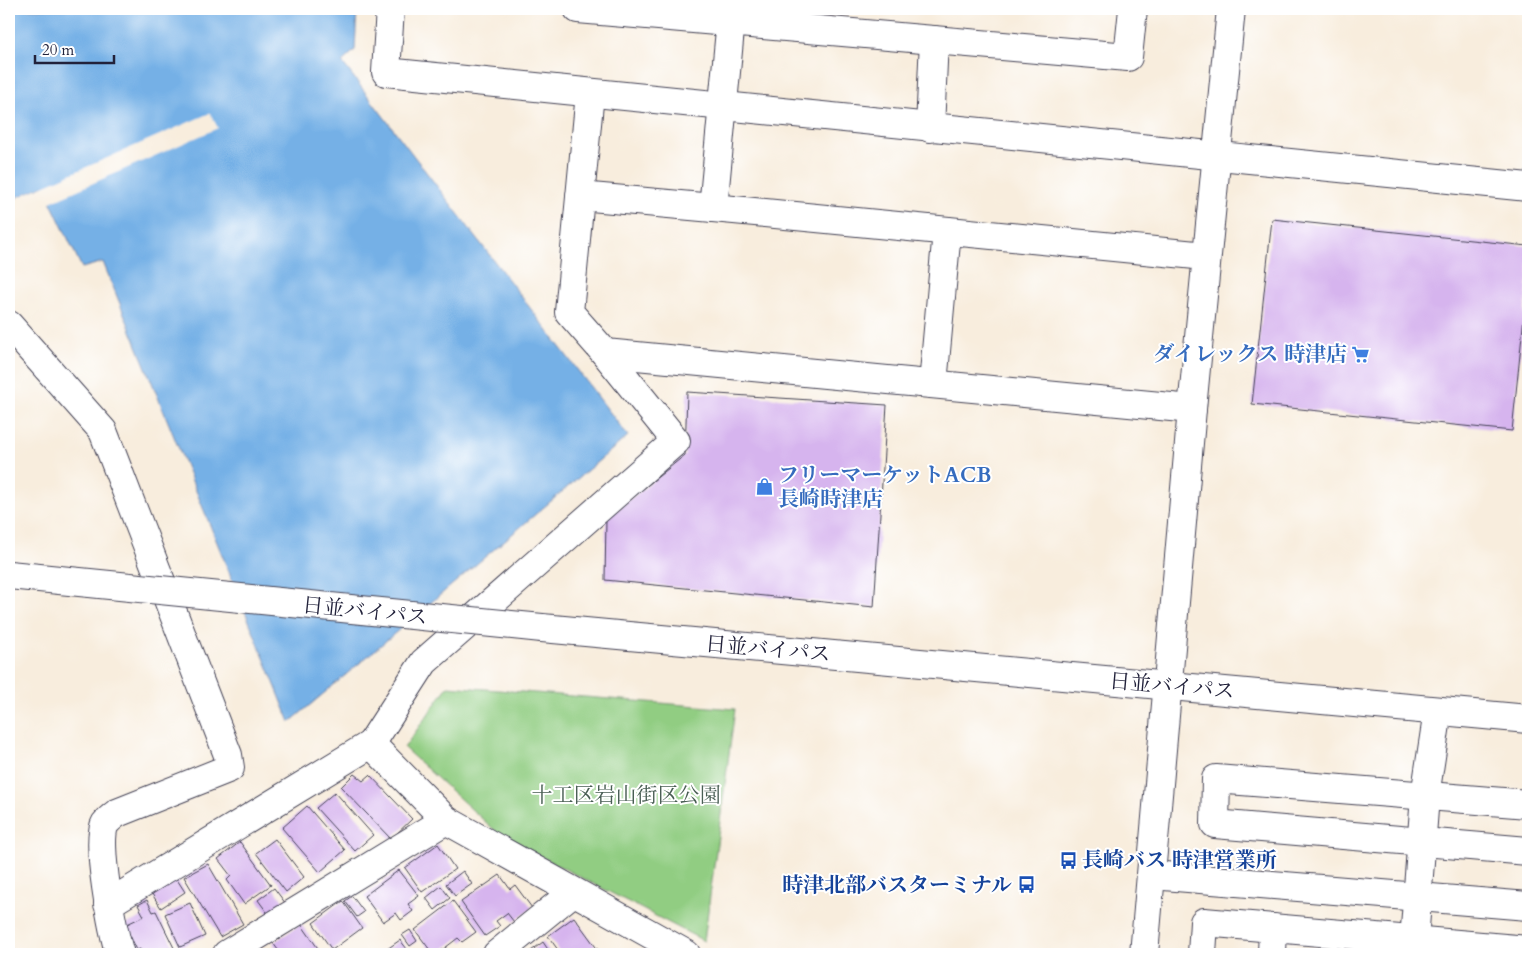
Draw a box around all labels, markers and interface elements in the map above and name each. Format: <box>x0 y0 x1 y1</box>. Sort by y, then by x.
scale bar <box>35 32 114 64</box>
text: 20 m <box>42 40 74 60</box>
place label: ダイレックス 時津店 <box>1153 340 1347 369</box>
supermarket icon: ダイレックス 時津店 <box>1351 344 1371 364</box>
place label: フリーマーケットACB 長崎時津店 <box>778 461 991 514</box>
shop icon: フリーマーケットACB 長崎時津店 <box>754 477 774 497</box>
street label: 日並バイパス <box>301 591 429 632</box>
street label: 日並バイパス <box>704 630 832 669</box>
street label: 日並バイパス <box>1108 667 1236 706</box>
park label: 十工区岩山街区公園 <box>532 781 721 810</box>
place label: 長崎バス 時津営業所 <box>1082 846 1277 875</box>
bus stop icon: 長崎バス 時津営業所 <box>1058 850 1078 870</box>
place label: 時津北部バスターミナル <box>782 871 1012 900</box>
bus stop icon: 時津北部バスターミナル <box>1016 875 1036 895</box>

